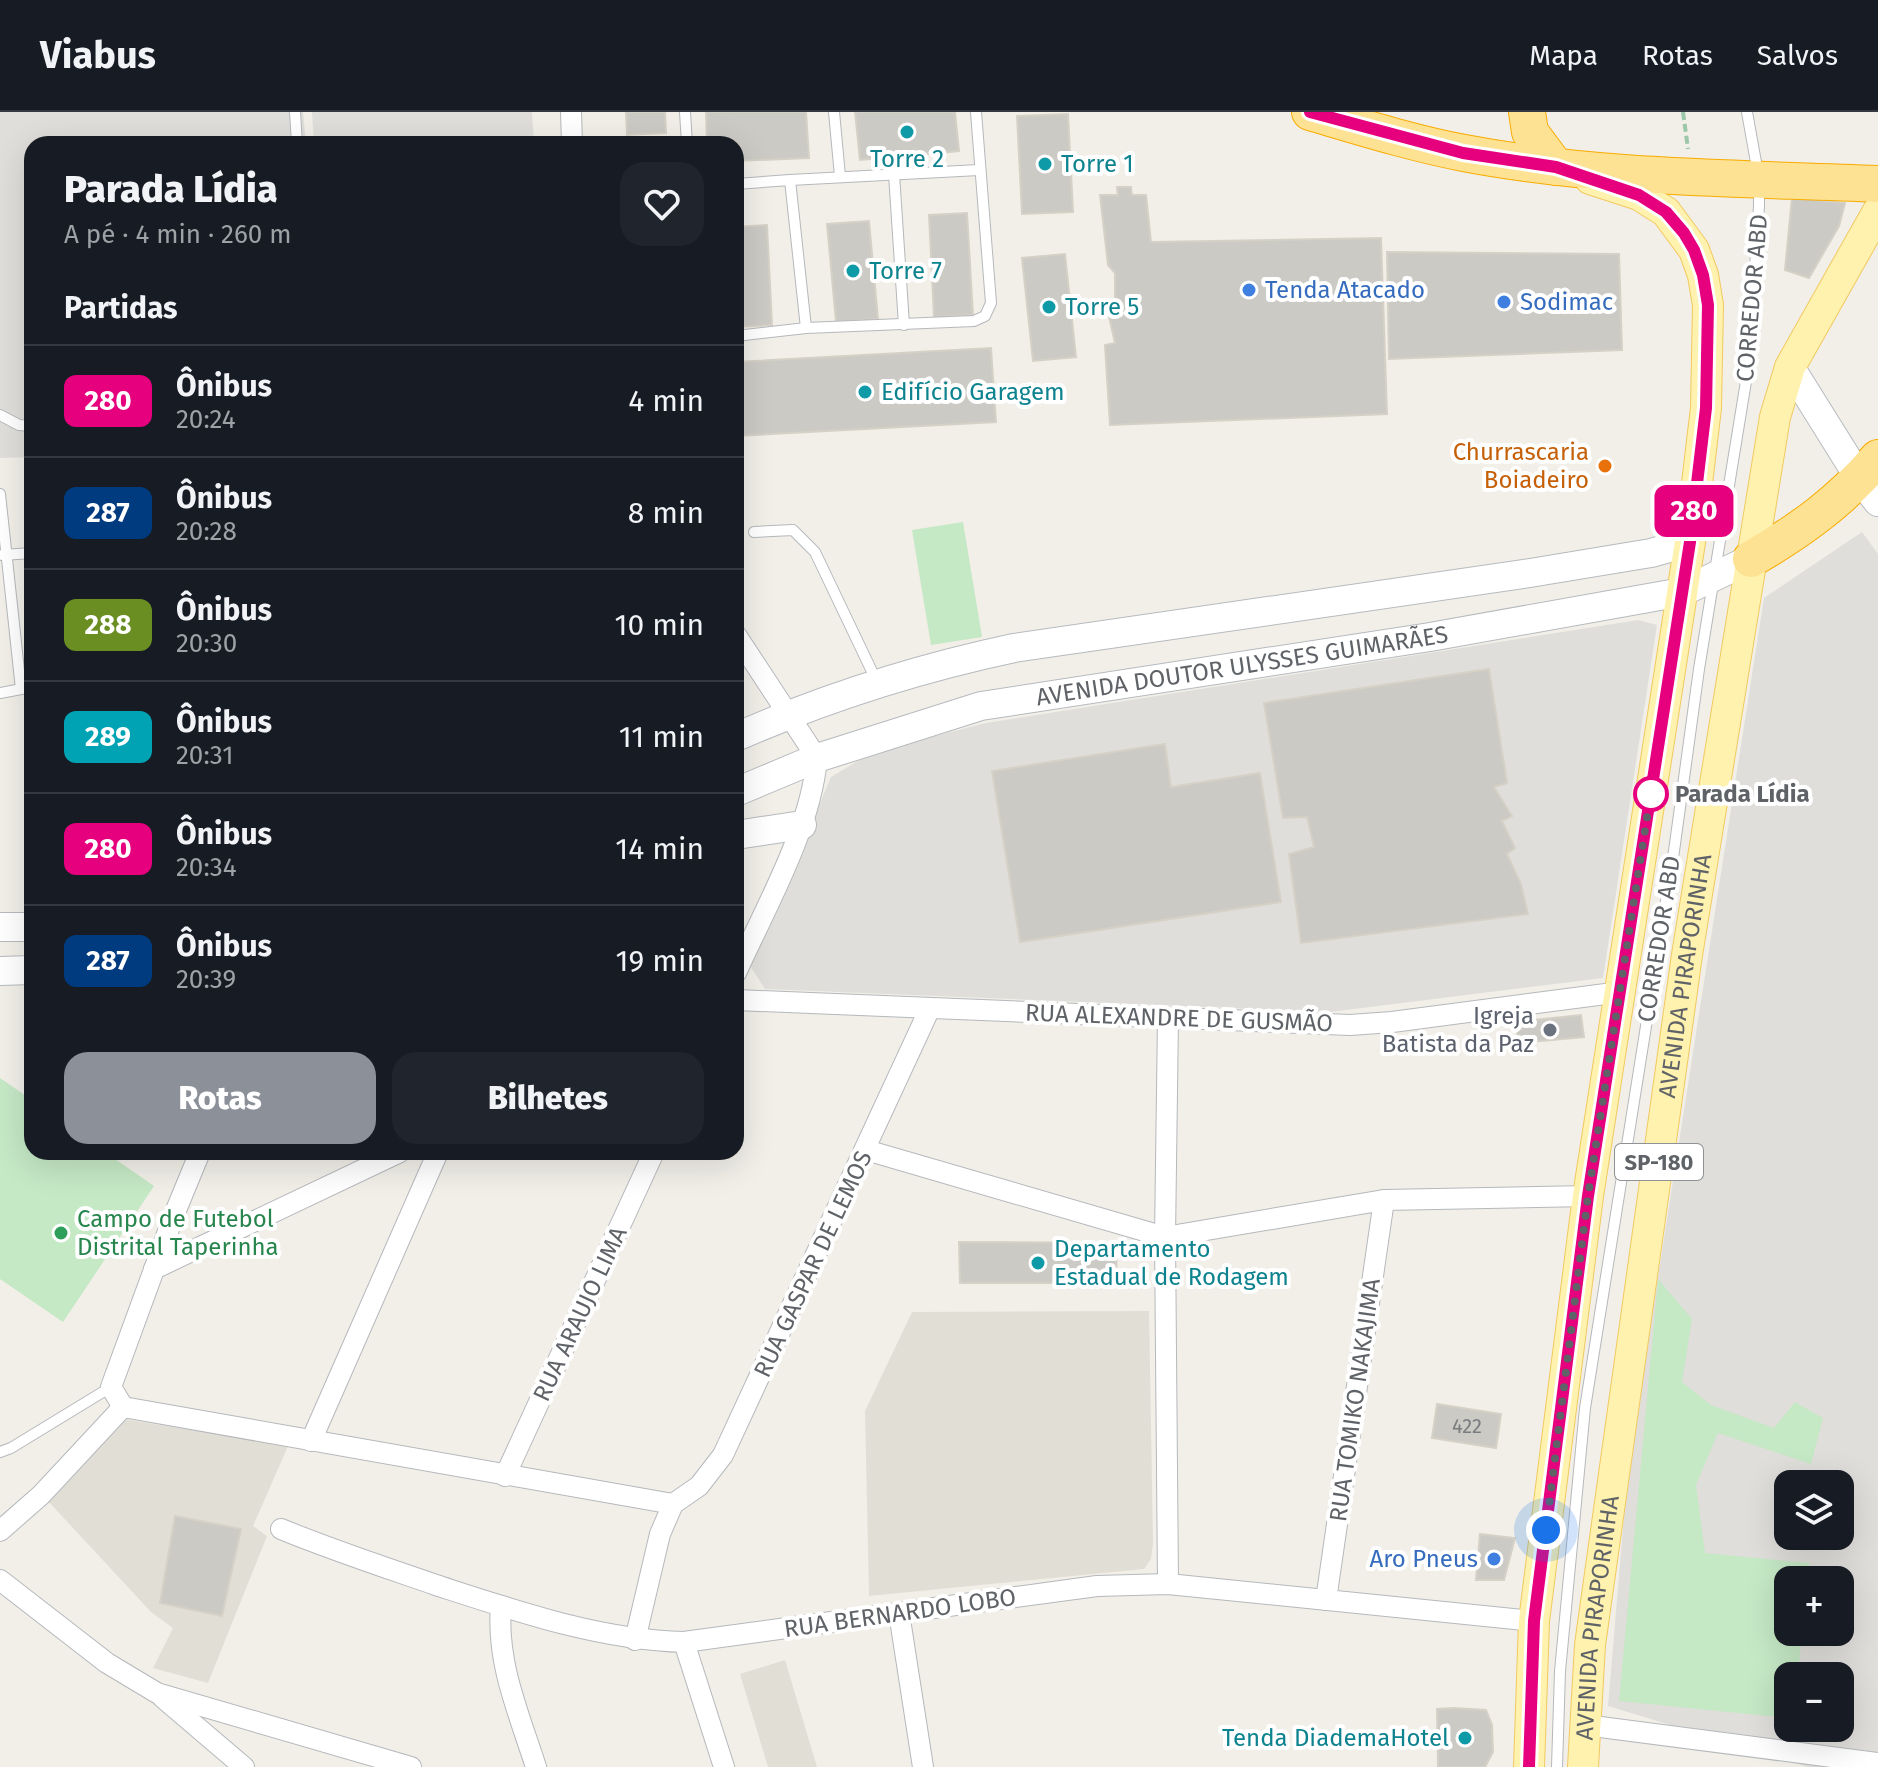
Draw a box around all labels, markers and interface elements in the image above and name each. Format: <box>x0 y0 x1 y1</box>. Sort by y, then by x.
text: Viabus <box>40 32 156 78</box>
text: Mapa <box>1529 39 1598 72</box>
text: Rotas <box>1642 39 1713 72</box>
text: Salvos <box>1757 39 1838 72</box>
marker: Torre 2 <box>898 123 916 141</box>
place label: Torre 2 <box>870 145 944 173</box>
place label: Torre 1 <box>1061 150 1134 178</box>
marker: Torre 1 <box>1036 155 1054 173</box>
button: heart <box>620 162 704 246</box>
text: Parada Lídia <box>64 166 278 212</box>
street label: CORREDOR ABD <box>1731 213 1773 383</box>
text: A pé · 4 min · 260 m <box>64 219 291 250</box>
place label: Torre 7 <box>869 257 942 285</box>
marker: Torre 7 <box>844 262 862 280</box>
place label: Tenda Atacado <box>1265 276 1425 304</box>
marker: Tenda Atacado <box>1240 281 1258 299</box>
place label: Sodimac <box>1520 288 1613 316</box>
text: Partidas <box>64 290 178 326</box>
place label: Torre 5 <box>1065 293 1139 321</box>
marker: Sodimac <box>1495 293 1513 311</box>
marker: Torre 5 <box>1040 298 1058 316</box>
text: Ônibus <box>176 368 272 404</box>
place label: Edifício Garagem <box>881 378 1065 406</box>
text: 4 min <box>628 383 704 419</box>
marker: Edifício Garagem <box>856 383 874 401</box>
text: 280 <box>84 384 132 417</box>
text: 20:24 <box>176 404 236 435</box>
place label: Churrascaria Boiadeiro <box>1453 438 1589 494</box>
marker: Churrascaria Boiadeiro <box>1596 457 1614 475</box>
text: Ônibus <box>176 480 272 516</box>
line badge: 280 <box>1648 485 1740 537</box>
text: 280 <box>1670 494 1718 527</box>
text: 8 min <box>628 495 704 531</box>
text: 287 <box>86 496 130 529</box>
text: 20:28 <box>176 516 237 547</box>
text: Ônibus <box>176 592 272 628</box>
text: 10 min <box>615 607 704 643</box>
text: 288 <box>84 608 132 641</box>
street label: AVENIDA DOUTOR ULYSSES GUIMARÃES <box>1034 620 1450 711</box>
text: 20:30 <box>176 628 237 659</box>
text: Ônibus <box>176 704 272 740</box>
text: 11 min <box>619 719 704 755</box>
text: 289 <box>85 720 131 753</box>
text: 20:31 <box>176 740 233 771</box>
marker: Parada Lídia <box>1634 777 1668 811</box>
place label: Parada Lídia <box>1675 780 1810 808</box>
text: Ônibus <box>176 816 272 852</box>
text: 14 min <box>615 831 704 867</box>
text: 280 <box>84 832 132 865</box>
text: 20:34 <box>176 852 237 883</box>
street label: AVENIDA PIRAPORINHA <box>1653 852 1717 1100</box>
street label: CORREDOR ABD <box>1632 854 1686 1024</box>
text: Ônibus <box>176 928 272 964</box>
text: 19 min <box>616 943 704 979</box>
text: 287 <box>86 944 130 977</box>
text: 20:39 <box>176 964 236 995</box>
street label: RUA ALEXANDRE DE GUSMÃO <box>1025 999 1333 1037</box>
place label: Igreja Batista da Paz <box>1382 1002 1534 1058</box>
marker: Igreja Batista da Paz <box>1541 1021 1559 1039</box>
button: Rotas <box>64 1052 376 1144</box>
button: Bilhetes <box>392 1052 704 1144</box>
road number: SP-180 <box>1615 1144 1703 1180</box>
street label: RUA GASPAR DE LEMOS <box>748 1146 878 1382</box>
place label: Campo de Futebol Distrital Taperinha <box>77 1205 279 1261</box>
street label: RUA ARAUJO LIMA <box>527 1222 633 1406</box>
marker: Campo de Futebol Distrital Taperinha <box>52 1224 70 1242</box>
place label: Departamento Estadual de Rodagem <box>1054 1235 1289 1291</box>
marker: Departamento Estadual de Rodagem <box>1029 1254 1047 1272</box>
street label: RUA TOMIKO NAKAJIMA <box>1324 1276 1386 1524</box>
house number: 422 <box>1452 1414 1482 1438</box>
map controls <box>1774 1470 1854 1742</box>
button: layers <box>1774 1470 1854 1550</box>
street label: AVENIDA PIRAPORINHA <box>1571 1493 1625 1741</box>
your location <box>1526 1510 1566 1550</box>
place label: Aro Pneus <box>1370 1545 1478 1573</box>
marker: Aro Pneus <box>1485 1550 1503 1568</box>
button: + <box>1774 1566 1854 1646</box>
street label: RUA BERNARDO LOBO <box>782 1583 1018 1643</box>
button: − <box>1774 1662 1854 1742</box>
place label: Tenda DiademaHotel <box>1222 1724 1449 1752</box>
marker: Tenda DiademaHotel <box>1456 1729 1474 1747</box>

